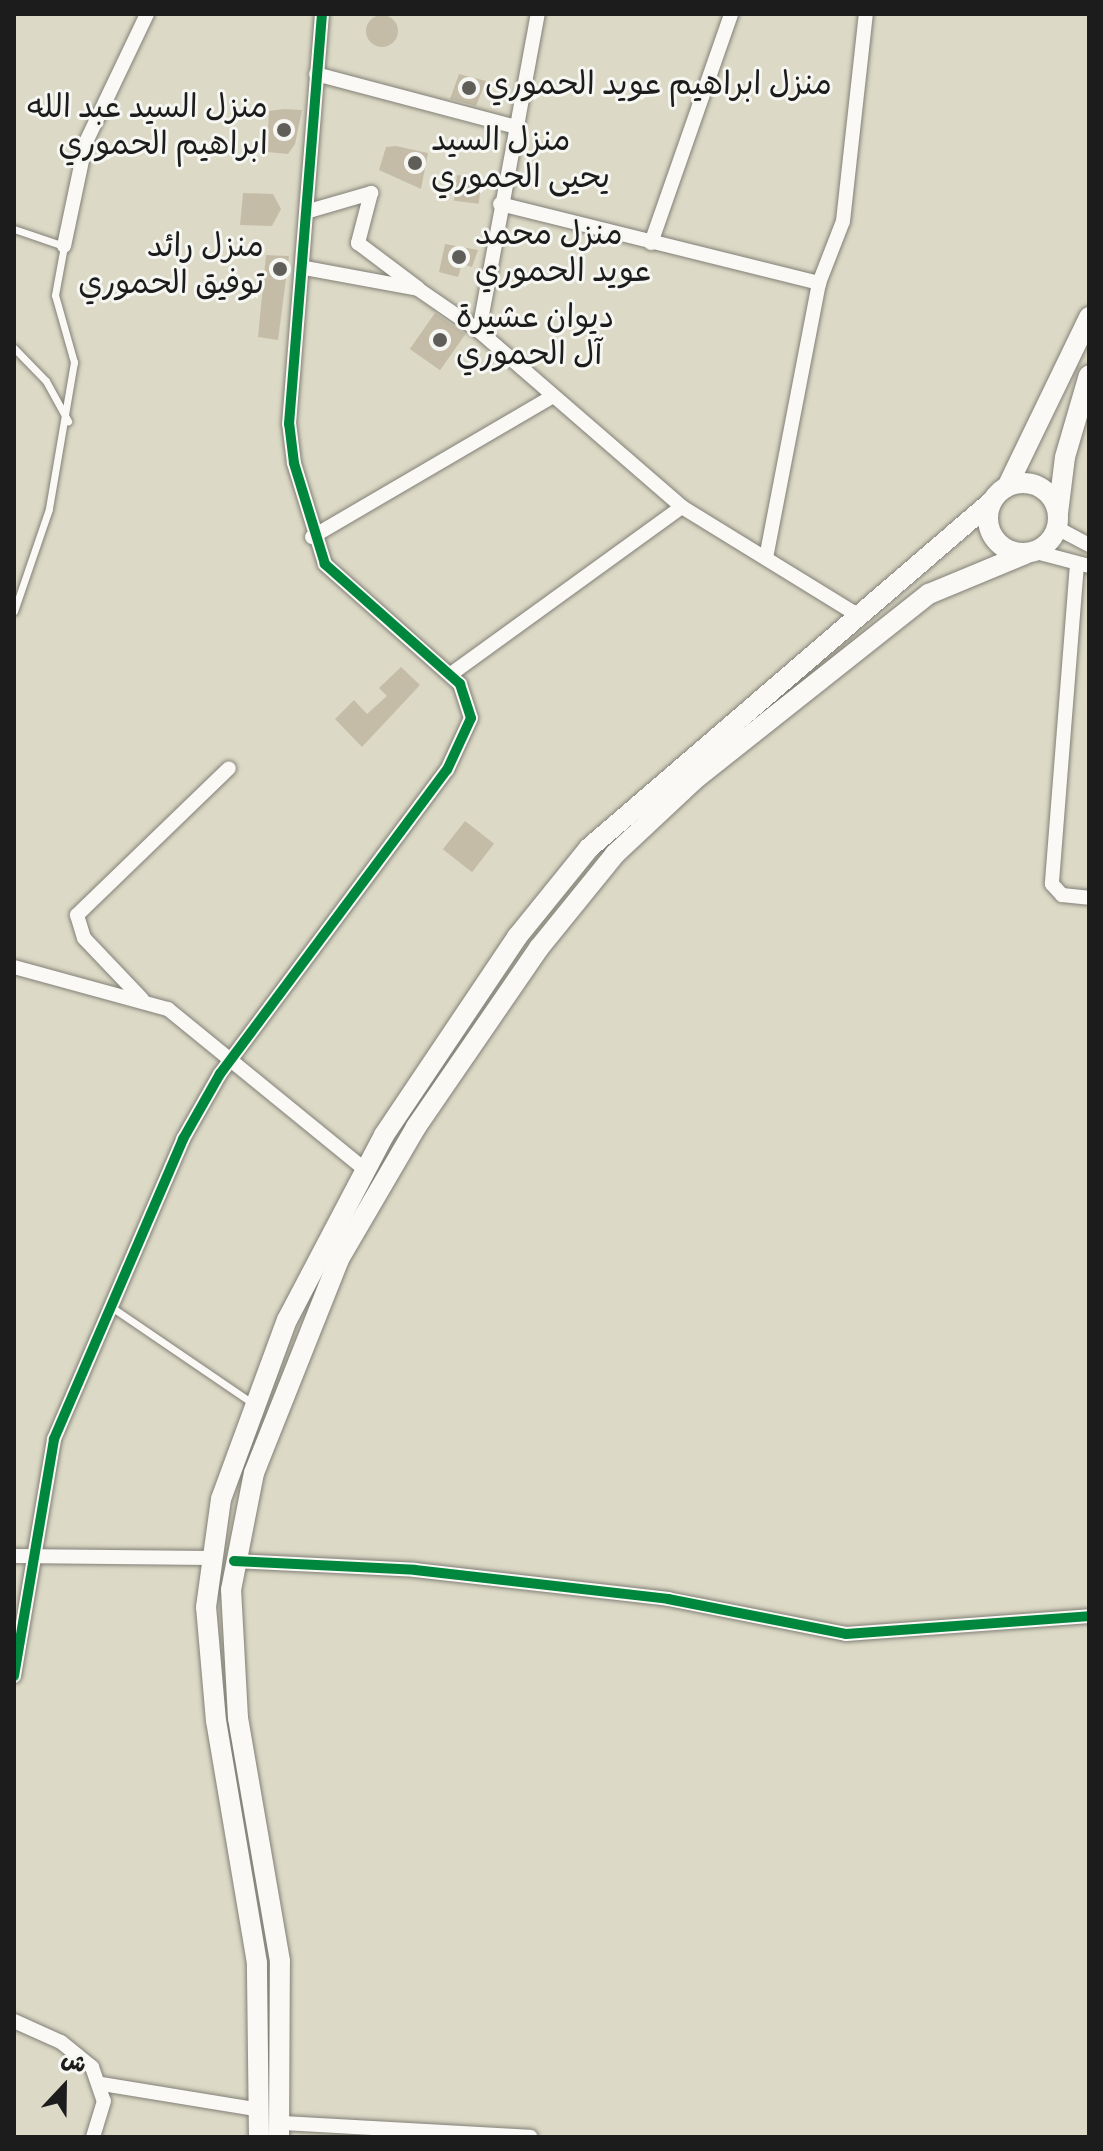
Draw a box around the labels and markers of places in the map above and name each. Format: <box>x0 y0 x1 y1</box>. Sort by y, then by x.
place label: منزل ابراهيم عويد الحموري <box>485 69 832 107</box>
marker: منزل ابراهيم عويد الحموري <box>460 79 478 97</box>
place label: منزل السيد عبد الله ابراهيم الحموري <box>27 93 268 168</box>
marker: منزل السيد عبد الله ابراهيم الحموري <box>275 121 293 139</box>
place label: منزل السيد يحيى الحموري <box>431 126 610 201</box>
marker: منزل السيد يحيى الحموري <box>406 154 424 172</box>
place label: منزل محمد عويد الحموري <box>475 220 651 295</box>
place label: منزل رائد توفيق الحموري <box>78 232 264 307</box>
marker: منزل محمد عويد الحموري <box>450 248 468 266</box>
marker: منزل رائد توفيق الحموري <box>271 260 289 278</box>
place label: ديوان عشيرة آل الحموري <box>456 303 614 378</box>
marker: ديوان عشيرة آل الحموري <box>431 331 449 349</box>

